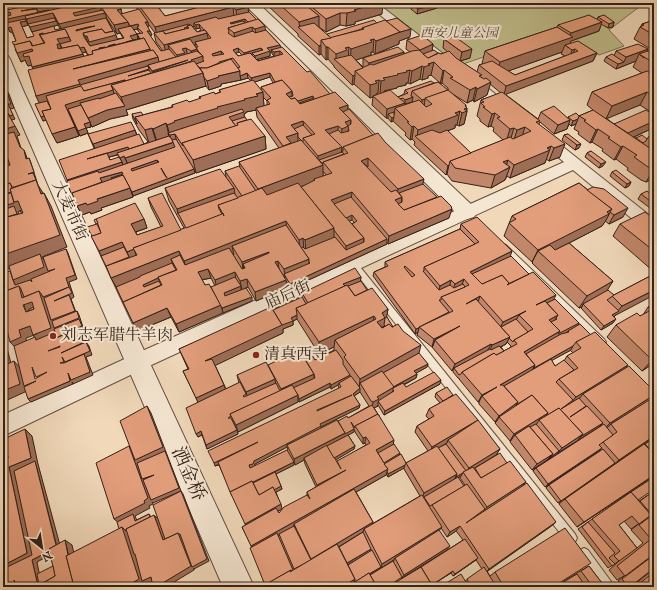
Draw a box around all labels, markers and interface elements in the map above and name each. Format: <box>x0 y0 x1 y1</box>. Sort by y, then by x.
park label: 西安儿童公园 <box>420 25 500 42</box>
street label: 大麦市街 <box>47 178 91 244</box>
street label: 庙后街 <box>262 276 314 314</box>
place label: 刘志军腊牛羊肉 <box>61 326 173 346</box>
marker: 刘志军腊牛羊肉 <box>48 331 58 341</box>
place label: 清真西寺 <box>264 345 328 365</box>
marker: 清真西寺 <box>251 350 261 360</box>
street label: 洒金桥 <box>165 443 211 505</box>
north arrow <box>22 528 62 568</box>
text: N <box>38 547 55 564</box>

